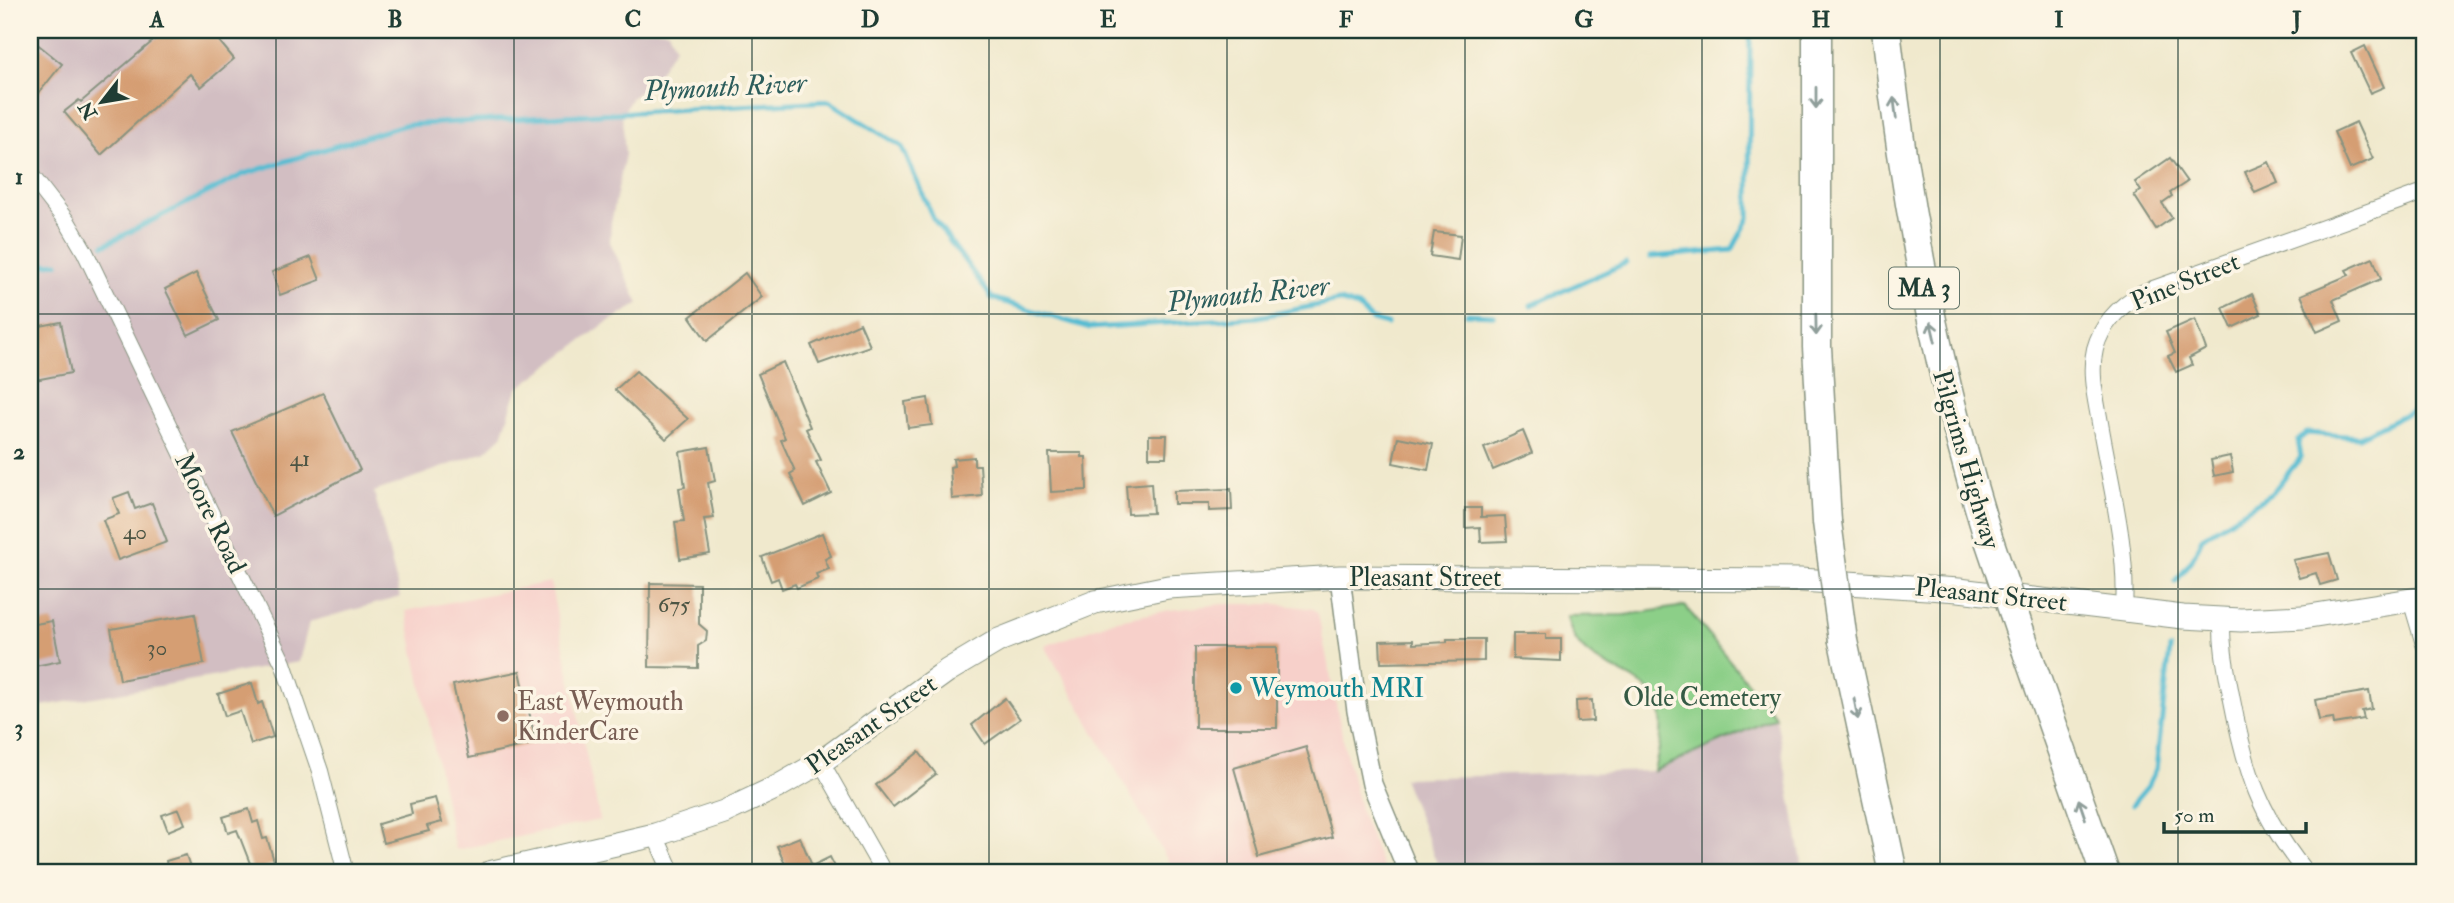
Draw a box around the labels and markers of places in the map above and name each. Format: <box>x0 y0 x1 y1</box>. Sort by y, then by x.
place label: Weymouth MRI <box>1249 673 1424 705</box>
marker: Weymouth MRI <box>1228 680 1244 696</box>
place label: East Weymouth KinderCare <box>517 686 684 748</box>
marker: East Weymouth KinderCare <box>495 708 511 724</box>

